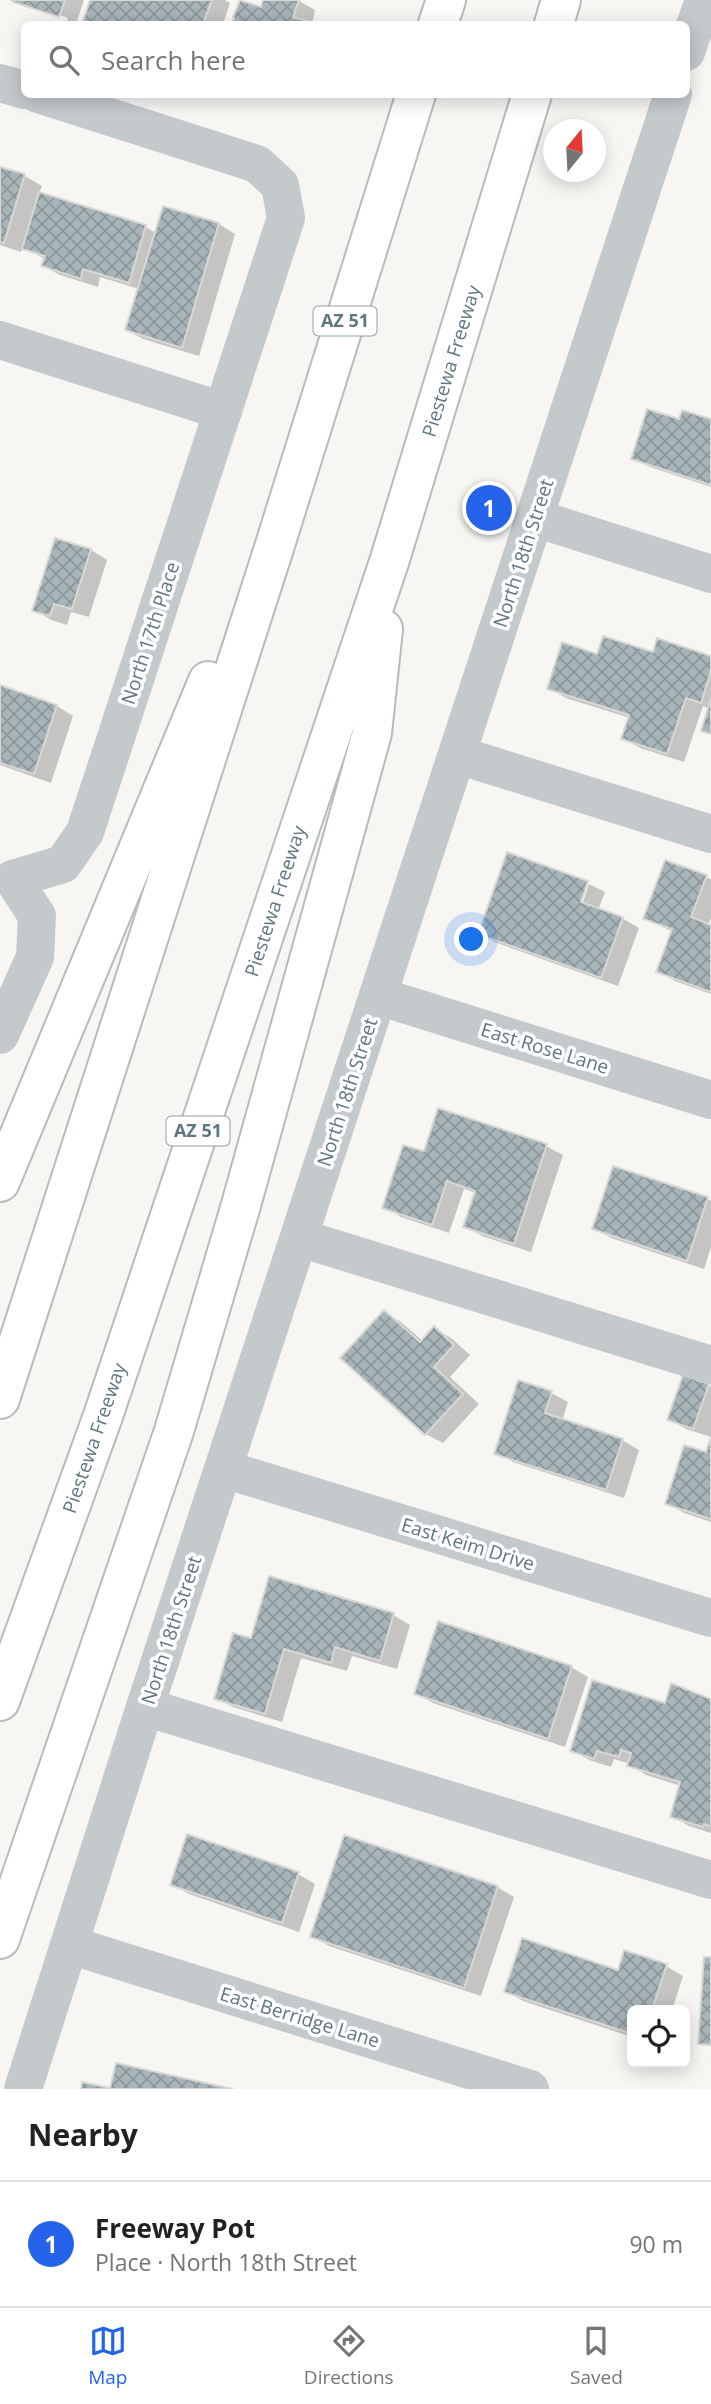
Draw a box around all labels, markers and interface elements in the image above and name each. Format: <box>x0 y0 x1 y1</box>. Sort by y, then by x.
search box <box>21 21 690 98</box>
icon: search <box>45 41 83 79</box>
text: Search here <box>101 42 246 78</box>
north arrow <box>543 119 606 182</box>
street label: Piestewa Freeway <box>416 282 487 440</box>
road number: AZ 51 <box>314 306 376 335</box>
street label: North 18th Street <box>488 476 558 630</box>
pin: 1 <box>466 482 512 534</box>
street label: North 17th Place <box>115 558 185 708</box>
street label: Piestewa Freeway <box>238 822 312 980</box>
your location <box>454 922 488 956</box>
street label: North 18th Street <box>311 1014 383 1170</box>
street label: East Rose Lane <box>478 1016 612 1080</box>
road number: AZ 51 <box>166 1116 230 1146</box>
street label: Piestewa Freeway <box>56 1359 132 1517</box>
street label: East Keim Drive <box>398 1511 538 1577</box>
street label: North 18th Street <box>135 1552 207 1708</box>
street label: East Berridge Lane <box>217 1980 383 2054</box>
map controls <box>627 2005 690 2068</box>
button: locate <box>627 2005 690 2068</box>
text: Nearby <box>28 2114 138 2155</box>
text: Freeway Pot <box>95 2210 255 2246</box>
text: 1 <box>44 2228 58 2260</box>
text: 90 m <box>629 2228 683 2260</box>
text: Place · North 18th Street <box>95 2246 357 2278</box>
tab: Map <box>88 2322 127 2390</box>
tab: Directions <box>304 2322 394 2390</box>
tab: Saved <box>570 2322 623 2390</box>

